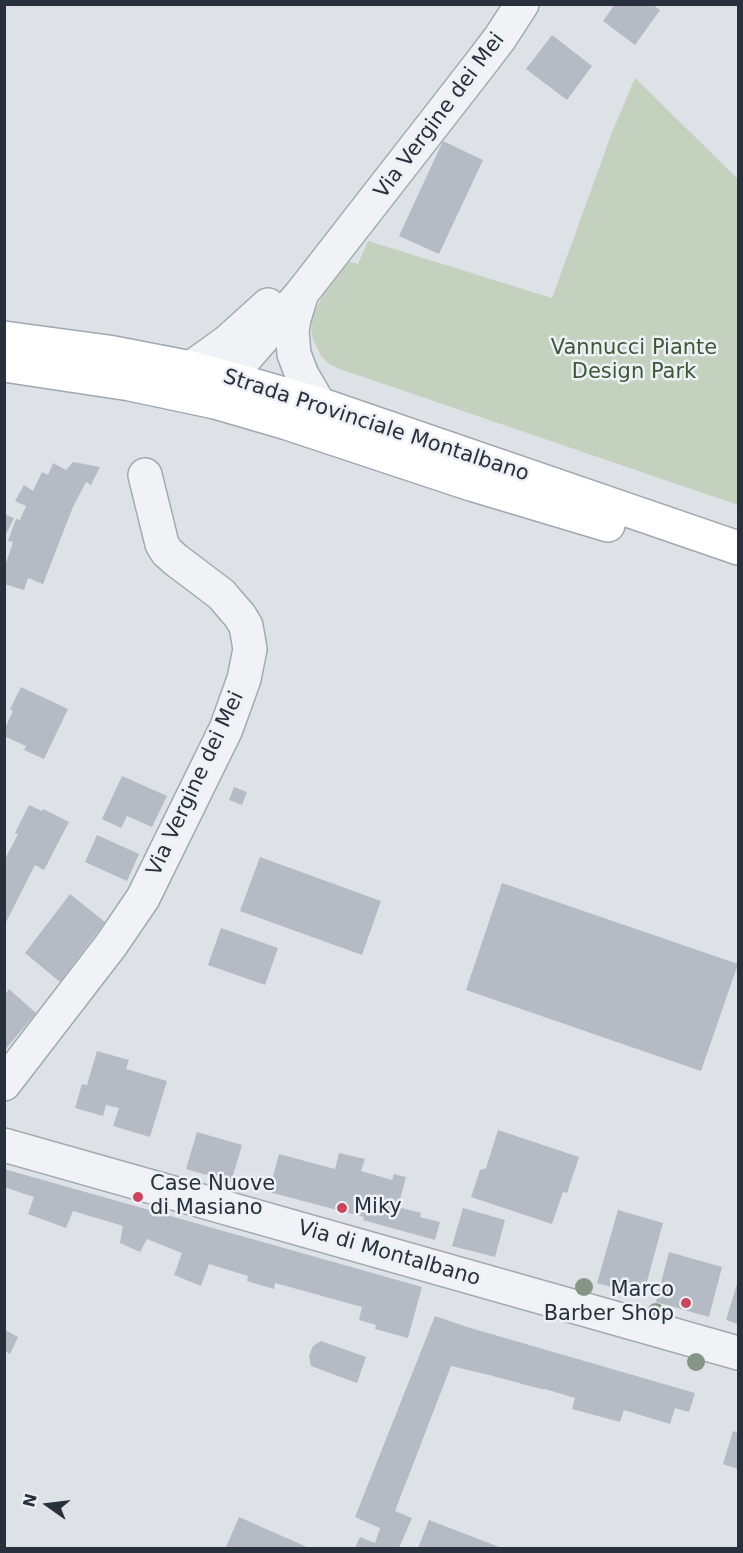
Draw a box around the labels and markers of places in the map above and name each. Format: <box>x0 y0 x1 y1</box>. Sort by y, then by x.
place label: Case Nuove di Masiano <box>150 1172 275 1222</box>
marker: Case Nuove di Masiano <box>131 1190 145 1204</box>
place label: Miky <box>354 1195 402 1221</box>
marker: Miky <box>335 1201 349 1215</box>
place label: Marco Barber Shop <box>544 1278 674 1328</box>
marker: Marco Barber Shop <box>679 1296 693 1310</box>

